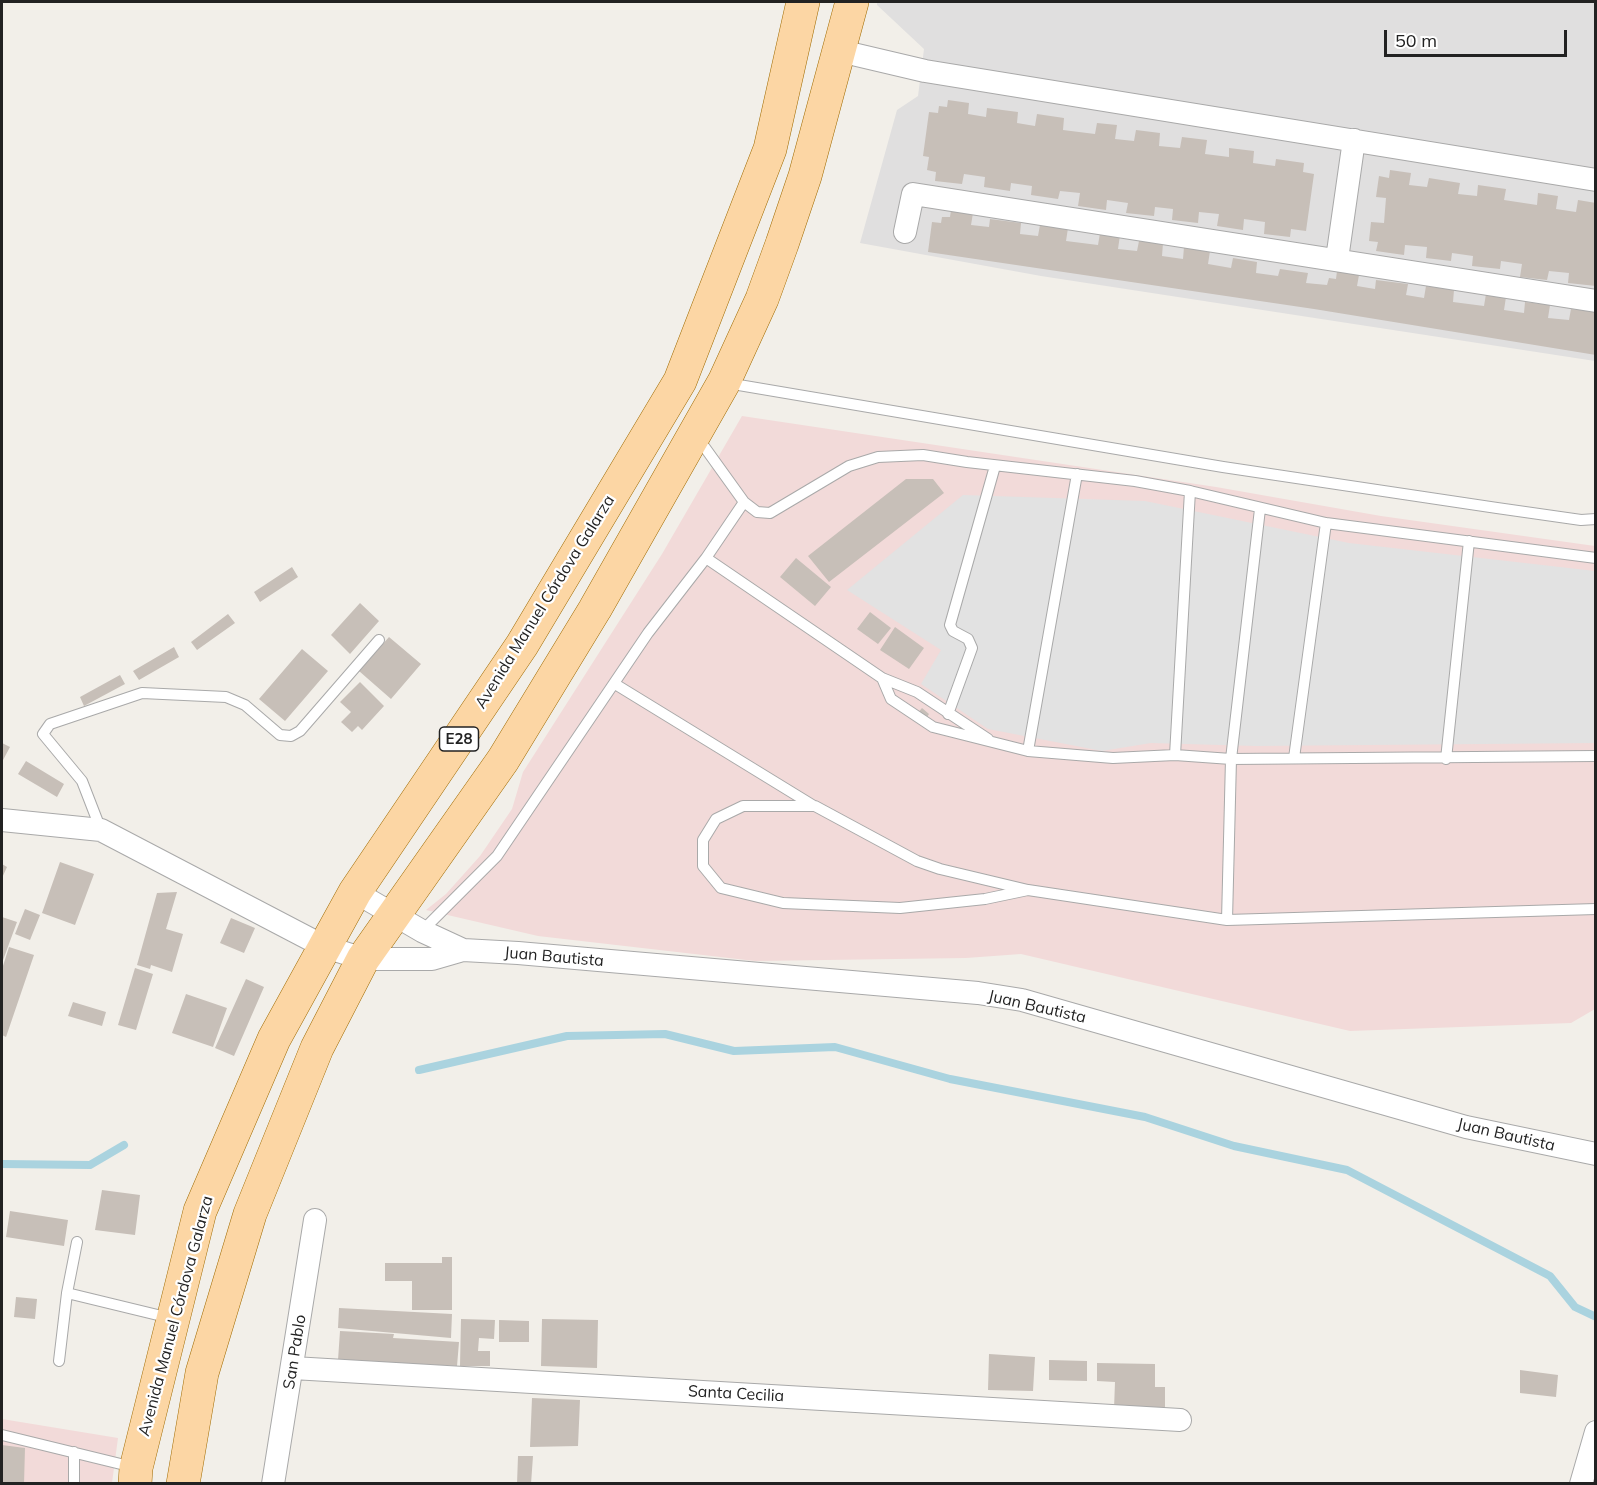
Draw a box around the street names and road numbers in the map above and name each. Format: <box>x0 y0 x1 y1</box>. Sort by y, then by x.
street label: Avenida Manuel Córdova Galarza <box>471 492 619 712</box>
road number: E28 <box>440 727 478 751</box>
street label: Juan Bautista <box>503 943 605 971</box>
street label: Juan Bautista <box>986 986 1088 1028</box>
street label: Juan Bautista <box>1455 1114 1557 1156</box>
street label: Avenida Manuel Córdova Galarza <box>135 1194 217 1438</box>
street label: San Pablo <box>280 1313 310 1391</box>
street label: Santa Cecilia <box>687 1382 785 1406</box>

